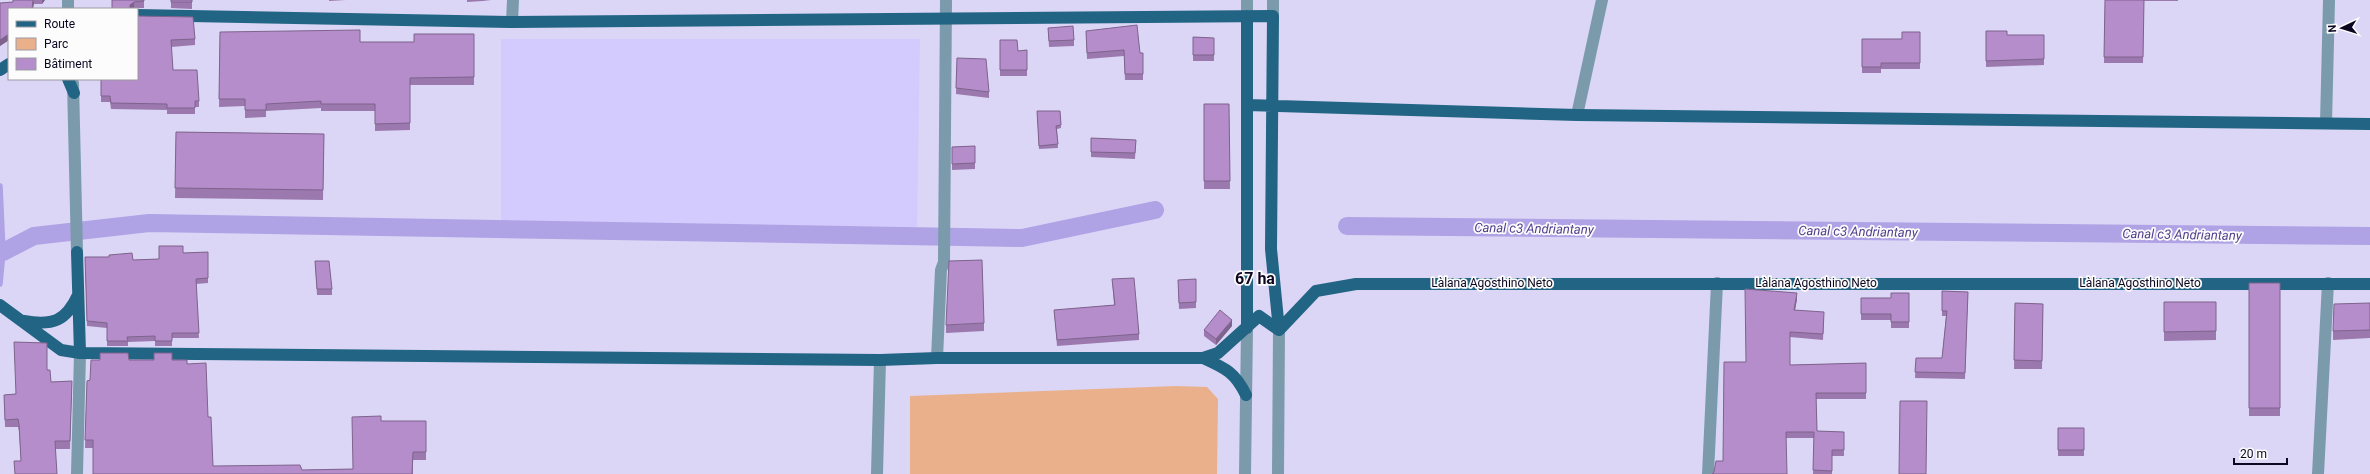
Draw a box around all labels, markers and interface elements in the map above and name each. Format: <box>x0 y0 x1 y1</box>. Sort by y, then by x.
legend <box>8 8 138 80</box>
north arrow <box>2322 8 2362 48</box>
text: Route <box>44 17 75 31</box>
text: N <box>2326 24 2339 33</box>
text: Parc <box>44 37 68 51</box>
text: Bâtiment <box>44 57 92 71</box>
water label: Canal c3 Andriantany <box>1474 220 1595 237</box>
water label: Canal c3 Andriantany <box>1798 223 1919 240</box>
water label: Canal c3 Andriantany <box>2122 226 2243 243</box>
district label: 67 ha <box>1235 269 1275 288</box>
street label: Làlana Agosthino Neto <box>1431 276 1553 290</box>
street label: Làlana Agosthino Neto <box>1755 276 1877 290</box>
street label: Làlana Agosthino Neto <box>2079 276 2201 290</box>
scale bar <box>2234 440 2287 466</box>
text: 20 m <box>2240 447 2267 461</box>

